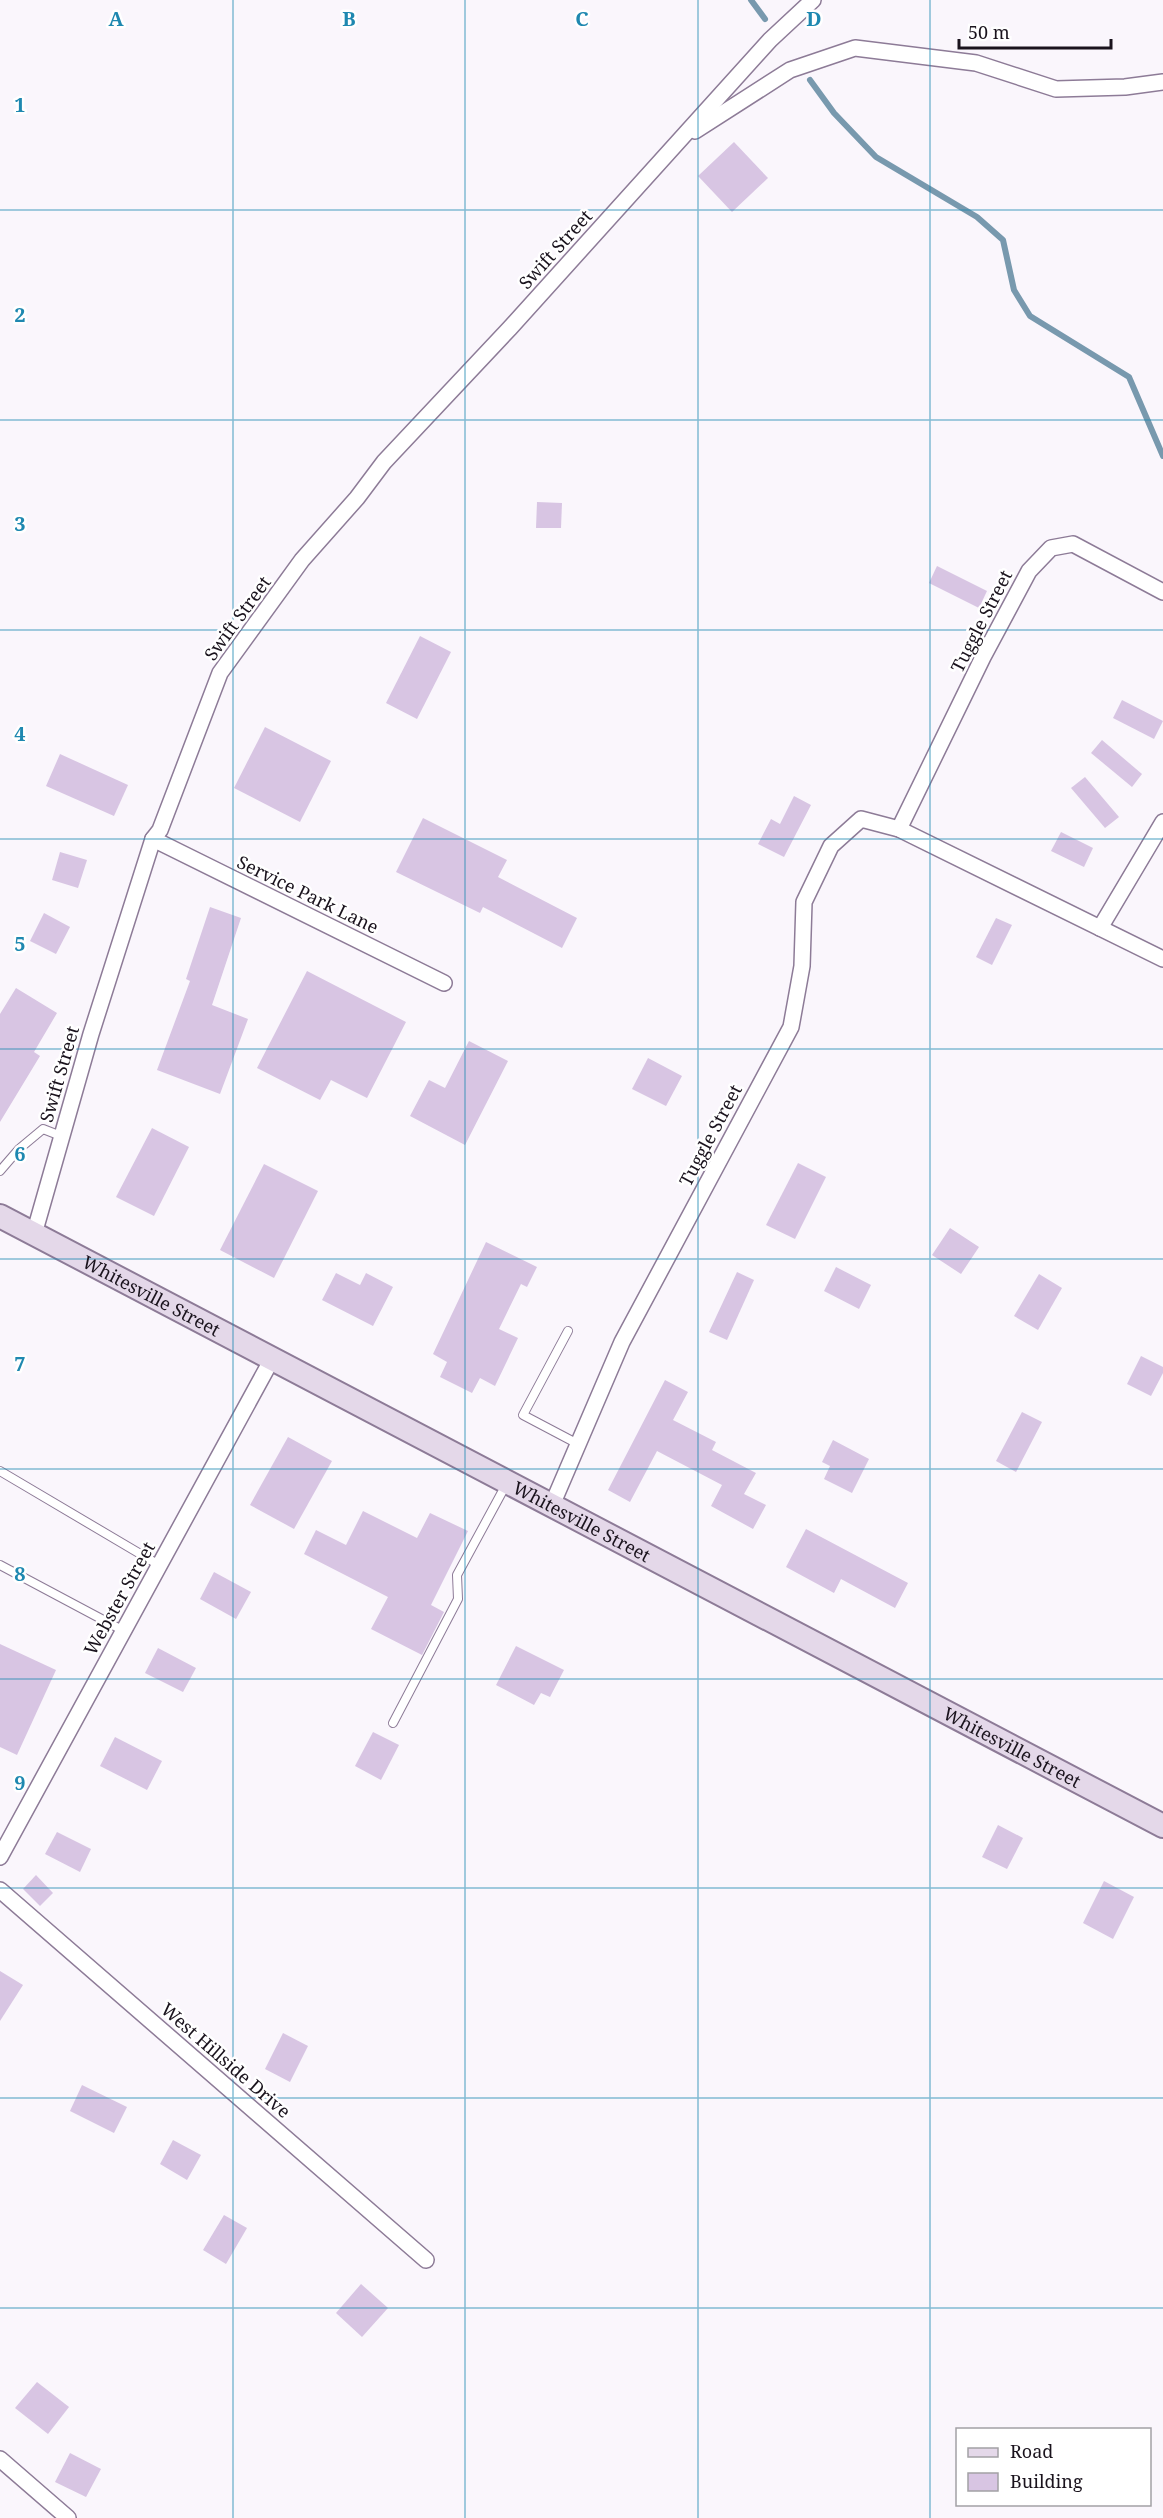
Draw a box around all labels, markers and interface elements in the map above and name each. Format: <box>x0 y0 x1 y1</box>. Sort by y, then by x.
text: A <box>108 5 124 32</box>
text: B <box>342 5 356 32</box>
text: C <box>575 5 589 32</box>
text: D <box>806 5 822 32</box>
scale bar <box>959 12 1110 50</box>
text: 50 m <box>968 20 1010 44</box>
text: 1 <box>14 91 26 118</box>
street label: Swift Street <box>513 204 597 294</box>
text: 2 <box>14 301 26 328</box>
text: 3 <box>14 510 26 537</box>
street label: Tuggle Street <box>945 566 1017 676</box>
street label: Swift Street <box>198 571 276 665</box>
text: 4 <box>14 720 26 747</box>
street label: Service Park Lane <box>233 849 383 939</box>
text: 5 <box>14 930 26 957</box>
street label: Swift Street <box>34 1023 84 1125</box>
street label: Tuggle Street <box>673 1080 747 1190</box>
text: 6 <box>14 1140 26 1167</box>
street label: Whitesville Street <box>78 1249 224 1341</box>
text: 7 <box>14 1350 26 1377</box>
street label: Whitesville Street <box>509 1475 655 1567</box>
street label: Webster Street <box>78 1537 160 1659</box>
text: 8 <box>14 1560 26 1587</box>
street label: Whitesville Street <box>939 1701 1085 1793</box>
text: 9 <box>14 1769 26 1796</box>
street label: West Hillside Drive <box>156 1997 296 2123</box>
legend <box>956 2428 1151 2506</box>
text: Road <box>1010 2439 1053 2463</box>
text: Building <box>1010 2469 1083 2493</box>

